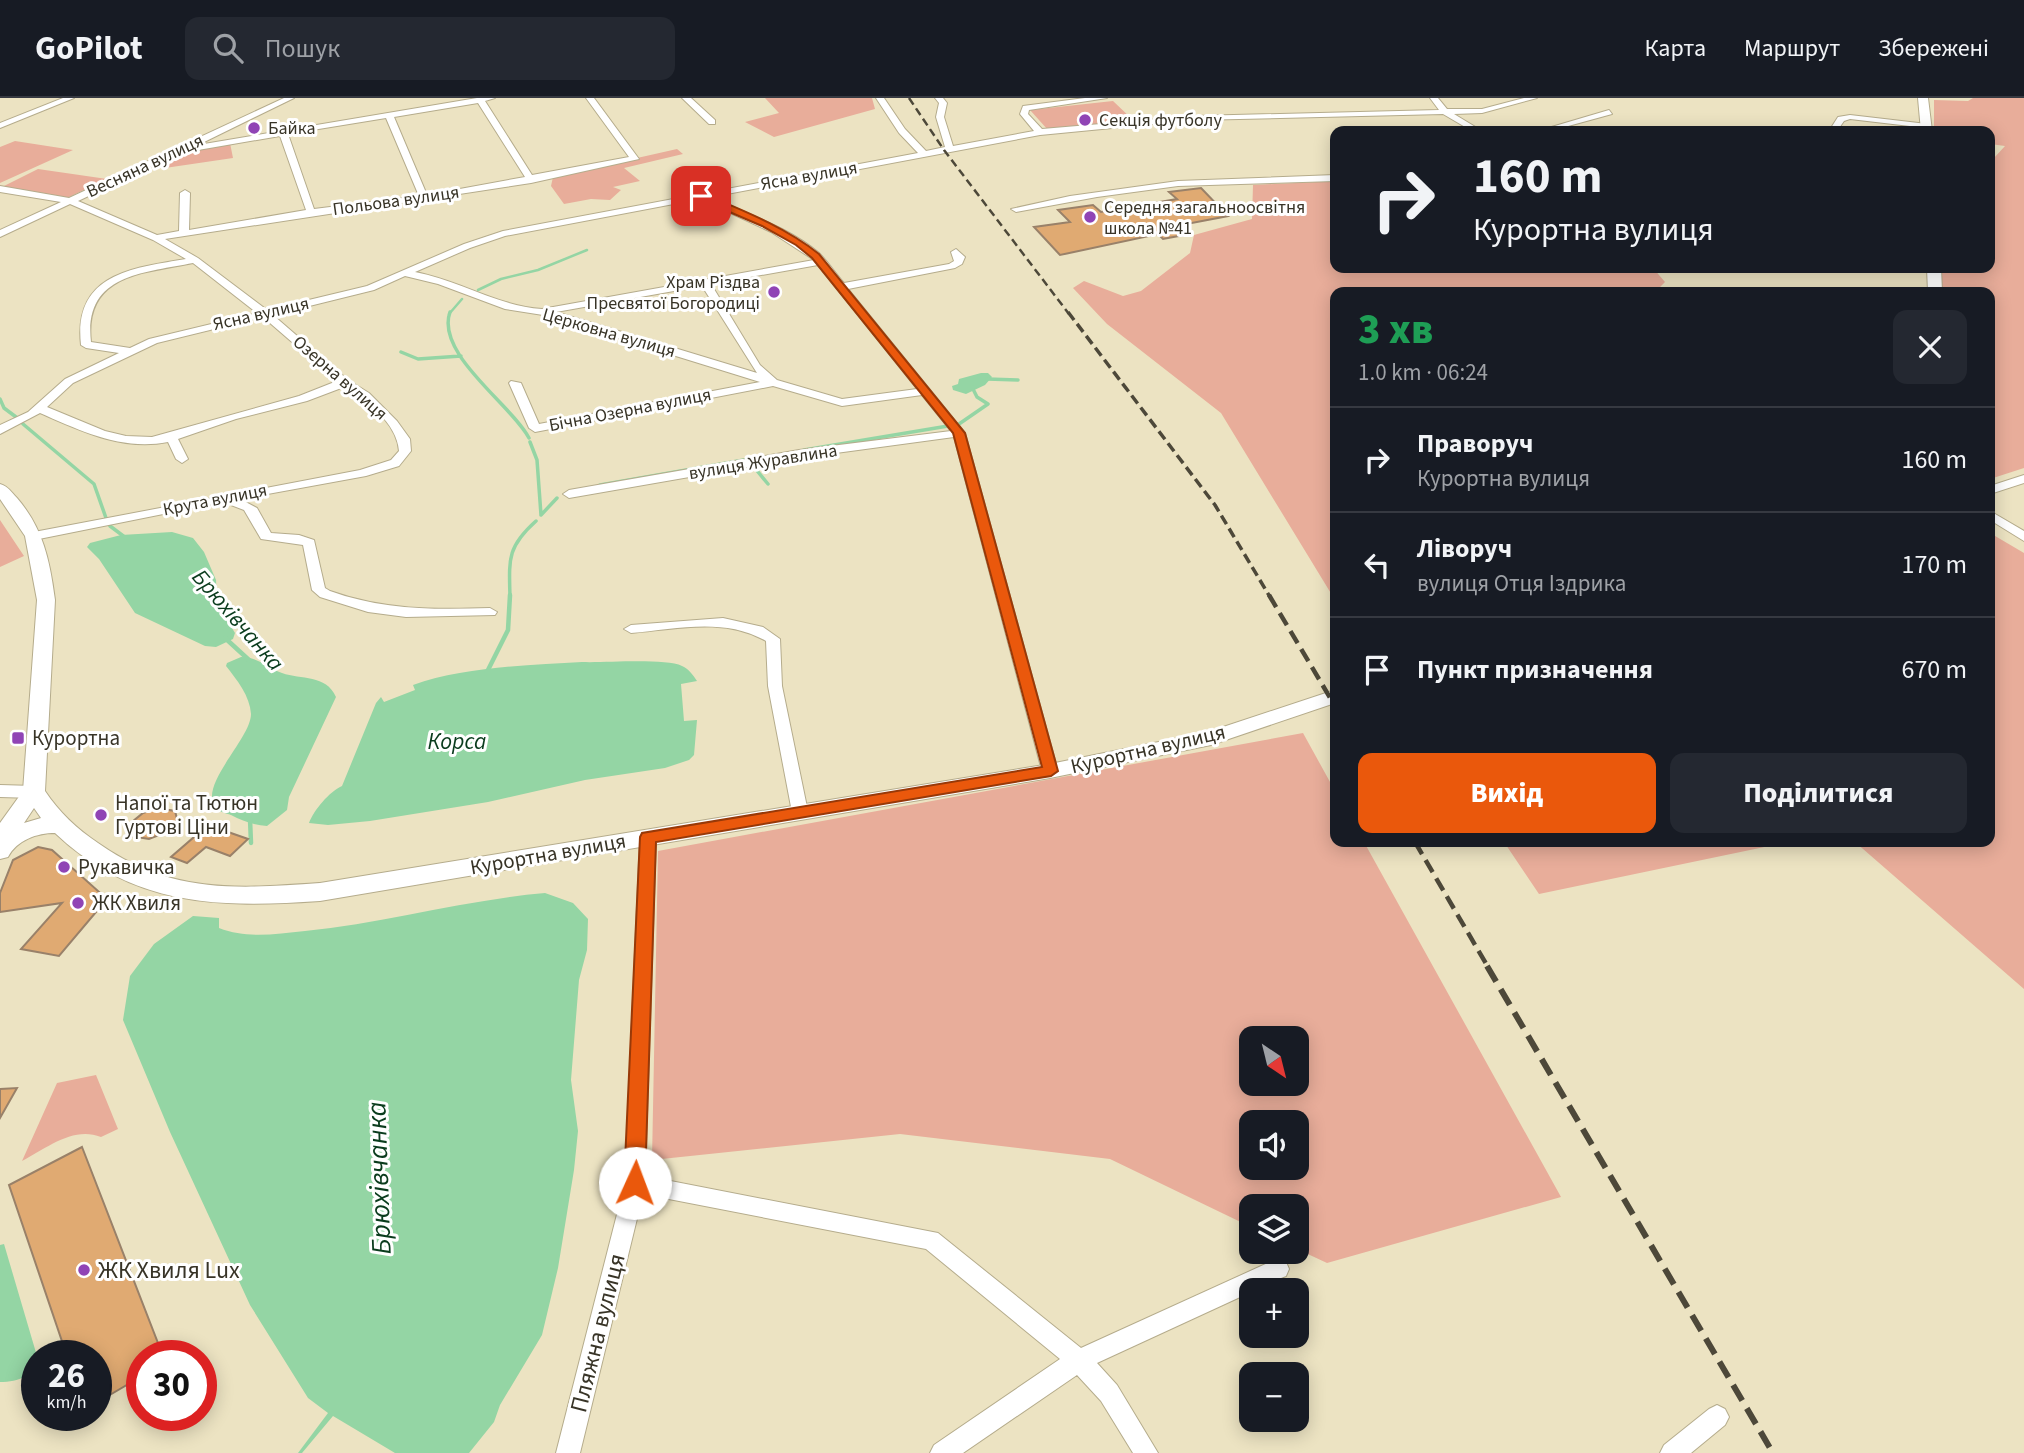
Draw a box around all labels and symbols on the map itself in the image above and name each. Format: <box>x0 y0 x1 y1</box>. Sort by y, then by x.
place label: Секція футболу <box>1099 108 1222 133</box>
marker: Секція футболу <box>1077 112 1093 128</box>
place label: Байка <box>268 116 315 141</box>
marker: Байка <box>246 120 262 136</box>
street label: Весняна вулиця <box>82 128 208 204</box>
street label: Ясна вулиця <box>759 155 859 197</box>
pin <box>671 166 731 226</box>
street label: Польова вулиця <box>331 180 461 222</box>
place label: Середня загальноосвітня школа №41 <box>1104 195 1305 241</box>
marker: Середня загальноосвітня школа №41 <box>1082 209 1098 225</box>
place label: Храм Різдва Пресвятої Богородиці <box>587 270 760 316</box>
marker: Храм Різдва Пресвятої Богородиці <box>766 284 782 300</box>
street label: Ясна вулиця <box>211 291 311 337</box>
street label: Церковна вулиця <box>540 302 678 364</box>
street label: Озерна вулиця <box>287 330 393 426</box>
street label: Бічна Озерна вулиця <box>547 382 713 438</box>
street label: вулиця Журавлина <box>687 438 839 486</box>
street label: Крута вулиця <box>161 478 269 522</box>
water label: Брюхівчанка <box>184 562 292 678</box>
street label: Курортна вулиця <box>1068 717 1228 781</box>
place label: Курортна <box>32 723 120 753</box>
water label: Корса <box>428 725 486 758</box>
marker: Курортна <box>10 730 26 746</box>
place label: Напої та Тютюн Гуртові Ціни <box>115 788 258 842</box>
marker: Напої та Тютюн Гуртові Ціни <box>93 807 109 823</box>
street label: Курортна вулиця <box>468 826 628 882</box>
place label: Рукавичка <box>78 852 175 882</box>
marker: Рукавичка <box>56 859 72 875</box>
place label: ЖК Хвиля <box>92 888 181 918</box>
marker: ЖК Хвиля <box>70 895 86 911</box>
north arrow <box>1239 1026 1309 1096</box>
water label: Брюхівчанка <box>356 1101 402 1255</box>
position arrow <box>598 1146 672 1220</box>
street label: Пляжна вулиця <box>561 1250 635 1416</box>
place label: ЖК Хвиля Lux <box>98 1253 240 1288</box>
marker: ЖК Хвиля Lux <box>76 1262 92 1278</box>
speed limit sign: 30 <box>126 1340 217 1431</box>

